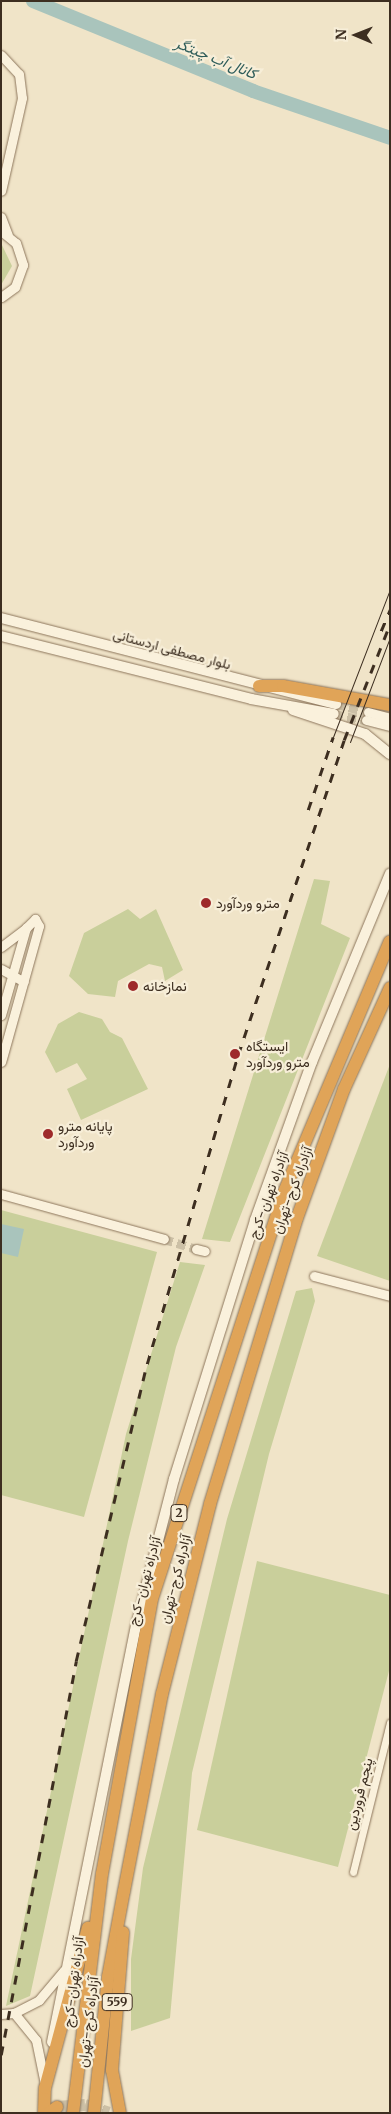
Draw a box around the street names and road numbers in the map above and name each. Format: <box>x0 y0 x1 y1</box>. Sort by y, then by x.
street label: بلوار مصطفی اردستانی <box>111 625 233 673</box>
street label: آزادراه کرج-تهران <box>268 1144 316 1236</box>
street label: آزادراه تهران-کرج <box>244 1149 292 1241</box>
road number: 2 <box>170 1504 188 1522</box>
street label: آزادراه کرج-تهران <box>156 1533 194 1625</box>
street label: آزادراه تهران-کرج <box>124 1535 164 1627</box>
street label: پنجم فروردین <box>342 1756 376 1832</box>
street label: آزادراه تهران-کرج <box>59 1936 87 2028</box>
street label: آزادراه کرج-تهران <box>74 1976 102 2068</box>
road number: 559 <box>101 1992 133 2011</box>

